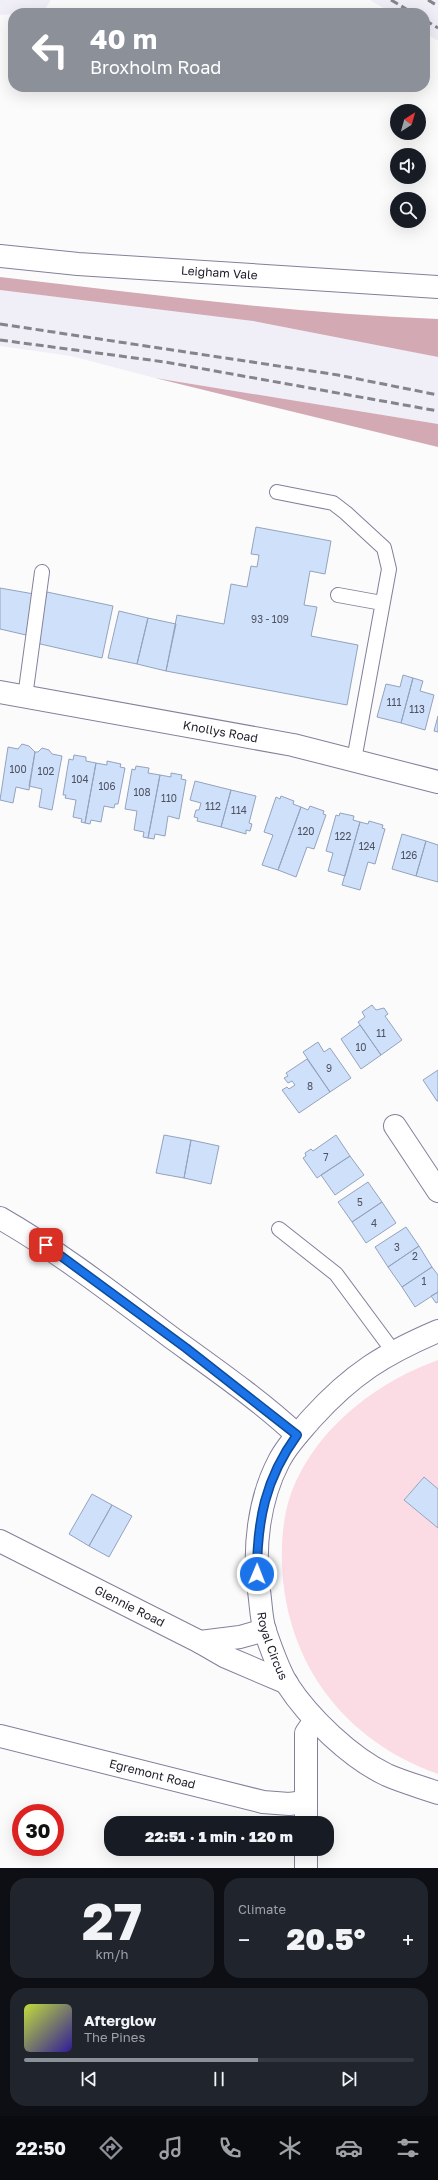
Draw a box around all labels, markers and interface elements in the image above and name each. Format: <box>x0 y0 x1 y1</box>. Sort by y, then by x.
text: 40 m <box>90 22 157 55</box>
icon: left <box>24 24 76 76</box>
text: Broxholm Road <box>90 56 221 78</box>
north arrow <box>390 104 426 140</box>
map controls <box>390 104 426 228</box>
button: sound <box>390 148 426 184</box>
button: search <box>390 192 426 228</box>
street label: Leigham Vale <box>180 263 258 282</box>
house number: 93 - 109 <box>251 613 289 625</box>
house number: 111 <box>387 696 401 708</box>
house number: 113 <box>409 703 425 715</box>
street label: Knollys Road <box>182 717 259 746</box>
house number: 100 <box>9 763 27 775</box>
house number: 102 <box>38 765 55 777</box>
house number: 104 <box>71 773 89 785</box>
house number: 106 <box>98 780 116 792</box>
house number: 108 <box>133 786 151 798</box>
house number: 110 <box>161 792 177 804</box>
house number: 112 <box>205 800 221 812</box>
house number: 114 <box>231 804 247 816</box>
house number: 120 <box>298 825 314 837</box>
house number: 122 <box>335 830 351 842</box>
house number: 124 <box>359 840 375 852</box>
house number: 126 <box>401 849 417 861</box>
house number: 11 <box>376 1027 386 1039</box>
house number: 10 <box>355 1041 367 1053</box>
house number: 9 <box>326 1062 332 1074</box>
house number: 8 <box>307 1080 313 1092</box>
house number: 7 <box>323 1151 329 1163</box>
house number: 5 <box>357 1196 363 1208</box>
house number: 4 <box>371 1217 377 1229</box>
pin <box>29 1228 63 1262</box>
icon: arrive <box>35 1234 57 1256</box>
house number: 3 <box>394 1241 400 1253</box>
house number: 2 <box>412 1250 418 1262</box>
house number: 1 <box>422 1275 427 1287</box>
position arrow <box>236 1553 278 1595</box>
street label: Glennie Road <box>92 1582 167 1630</box>
street label: Royal Circus <box>254 1611 291 1682</box>
street label: Egremont Road <box>108 1756 197 1792</box>
speed limit sign: 30 <box>12 1804 64 1856</box>
text: 22:51 · 1 min · 120 m <box>145 1827 293 1845</box>
text: 27 <box>82 1889 142 1951</box>
text: Climate <box>238 1901 286 1917</box>
text: 20.5° <box>287 1921 365 1957</box>
text: − <box>238 1926 250 1953</box>
text: + <box>402 1926 414 1953</box>
text: km/h <box>95 1946 129 1962</box>
text: Afterglow <box>84 2011 156 2029</box>
text: The Pines <box>84 2029 145 2045</box>
icon: previous <box>78 2068 100 2090</box>
icon: pause <box>208 2068 230 2090</box>
icon: next <box>338 2068 360 2090</box>
icon: directions <box>97 2134 125 2162</box>
icon: music <box>157 2134 185 2162</box>
icon: phone <box>216 2134 244 2162</box>
icon: climate <box>276 2134 304 2162</box>
icon: car <box>335 2134 363 2162</box>
icon: filters <box>394 2134 422 2162</box>
text: 22:50 <box>16 2137 66 2159</box>

